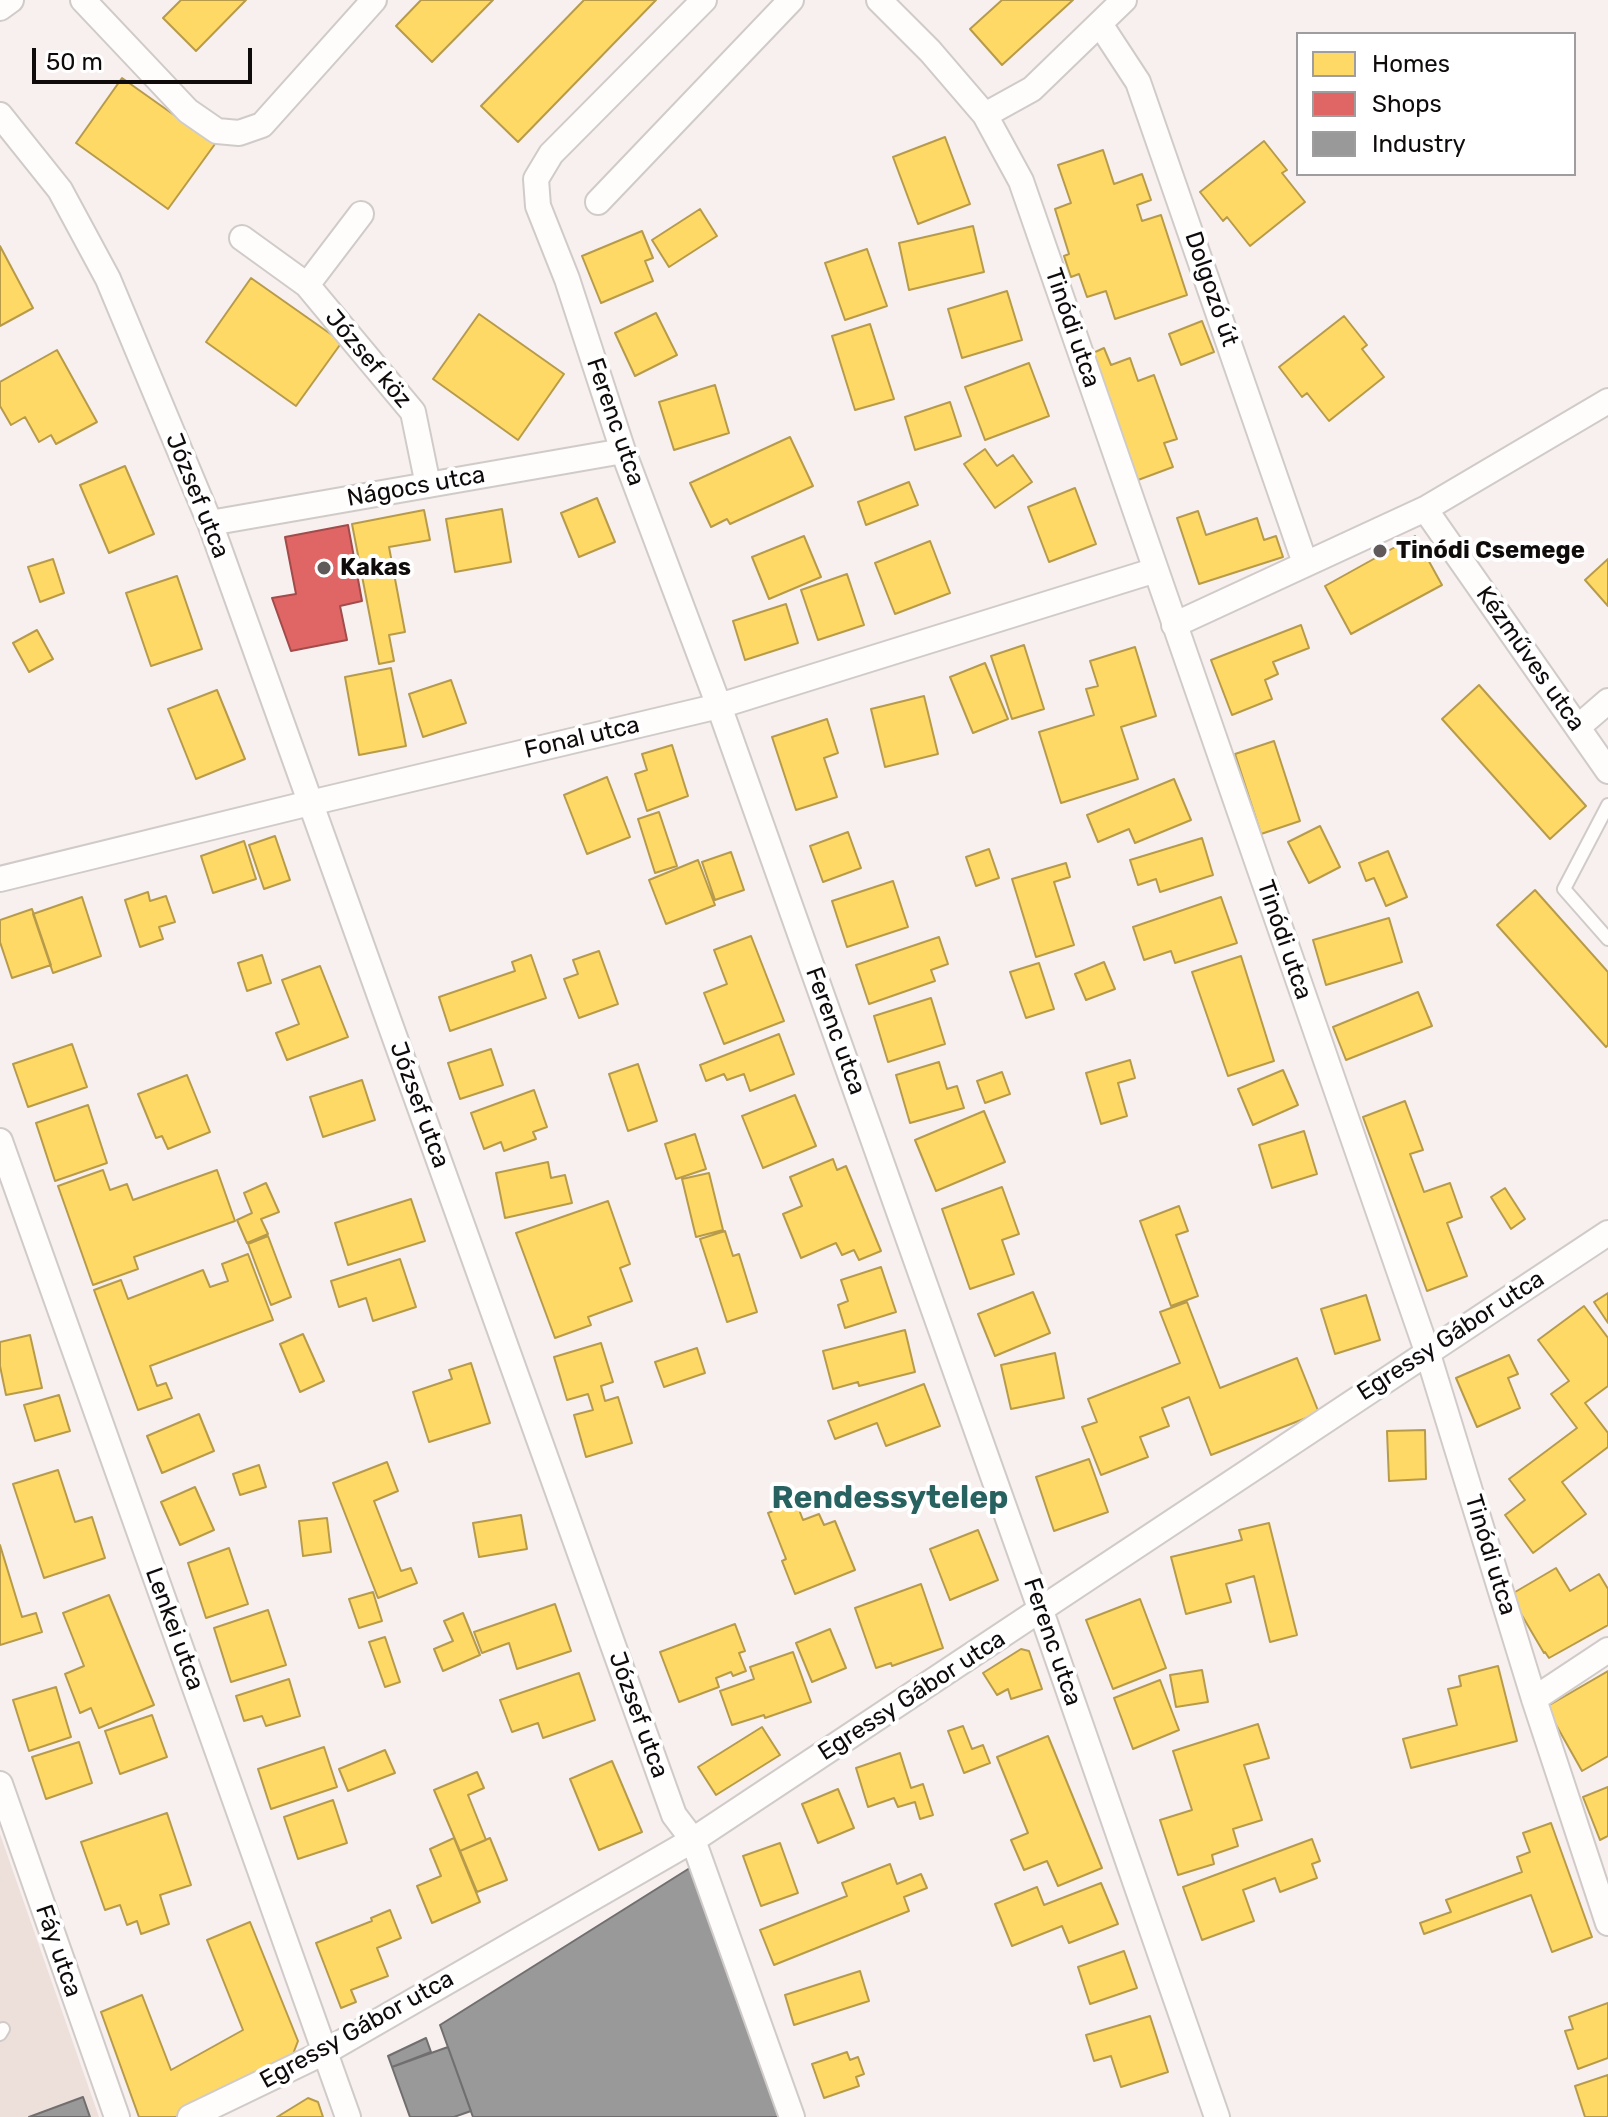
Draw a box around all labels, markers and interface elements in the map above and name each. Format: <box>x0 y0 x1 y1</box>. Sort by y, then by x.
scale bar <box>36 32 256 82</box>
legend <box>1296 32 1576 176</box>
text: 50 m <box>46 48 103 76</box>
text: Homes <box>1372 50 1450 78</box>
text: Shops <box>1372 90 1442 118</box>
text: Industry <box>1372 130 1466 158</box>
street label: Dolgozó út <box>1178 228 1244 350</box>
street label: Tinódi utca <box>1038 265 1106 391</box>
street label: József köz <box>319 304 417 414</box>
street label: Ferenc utca <box>580 354 650 490</box>
street label: József utca <box>159 429 235 563</box>
street label: Nágocs utca <box>345 461 487 513</box>
place label: Tinódi Csemege <box>1396 537 1585 565</box>
marker: Tinódi Csemege <box>1371 542 1389 560</box>
place label: Kakas <box>340 554 411 582</box>
marker: Kakas <box>315 559 333 577</box>
street label: Kézműves utca <box>1469 581 1591 737</box>
street label: Fonal utca <box>522 711 642 765</box>
street label: Tinódi utca <box>1250 877 1318 1003</box>
street label: Ferenc utca <box>799 963 871 1099</box>
street label: József utca <box>383 1038 455 1172</box>
street label: Egressy Gábor utca <box>1352 1265 1550 1407</box>
district label: Rendessytelep <box>772 1480 1008 1518</box>
street label: Tinódi utca <box>1458 1491 1522 1619</box>
street label: Lenkei utca <box>138 1564 210 1694</box>
street label: Ferenc utca <box>1017 1574 1087 1710</box>
street label: Egressy Gábor utca <box>813 1625 1011 1767</box>
street label: József utca <box>602 1648 674 1782</box>
street label: Fáy utca <box>29 1901 87 2001</box>
street label: Egressy Gábor utca <box>255 1965 459 2095</box>

